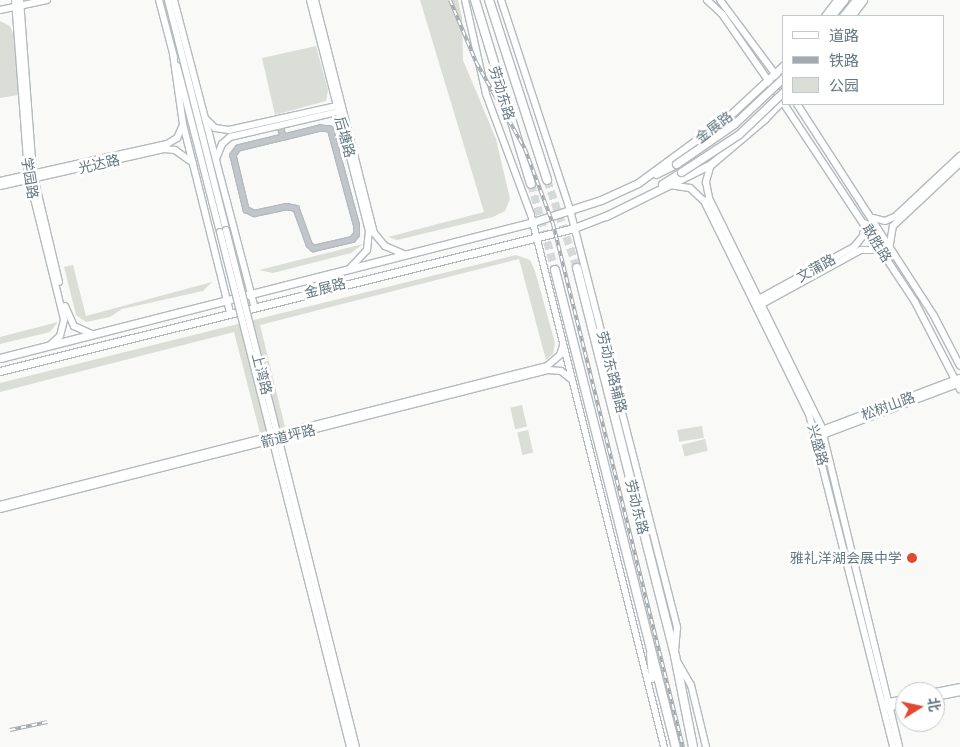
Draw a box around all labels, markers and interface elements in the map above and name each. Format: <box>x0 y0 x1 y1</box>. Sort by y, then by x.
legend <box>782 15 945 105</box>
text: 道路 <box>829 27 859 44</box>
text: 铁路 <box>829 52 859 69</box>
street label: 劳动东路 <box>486 64 518 122</box>
text: 公园 <box>829 77 859 94</box>
street label: 金展路 <box>692 108 736 146</box>
street label: 后塘路 <box>331 115 359 159</box>
street label: 光达路 <box>77 151 121 177</box>
street label: 学园路 <box>18 156 42 200</box>
street label: 敢胜路 <box>859 221 895 265</box>
street label: 文蒲路 <box>794 250 838 286</box>
street label: 金展路 <box>303 275 347 301</box>
street label: 劳动东路辅路 <box>594 329 630 415</box>
street label: 上湾路 <box>249 352 275 396</box>
street label: 松树山路 <box>859 389 917 423</box>
street label: 箭道坪路 <box>259 421 317 451</box>
street label: 兴盛路 <box>804 423 832 467</box>
street label: 劳动东路 <box>622 478 652 536</box>
place label: 雅礼洋湖会展中学 <box>790 550 902 566</box>
marker: 雅礼洋湖会展中学 <box>906 552 918 564</box>
north arrow <box>895 682 945 732</box>
text: 北 <box>925 696 943 713</box>

